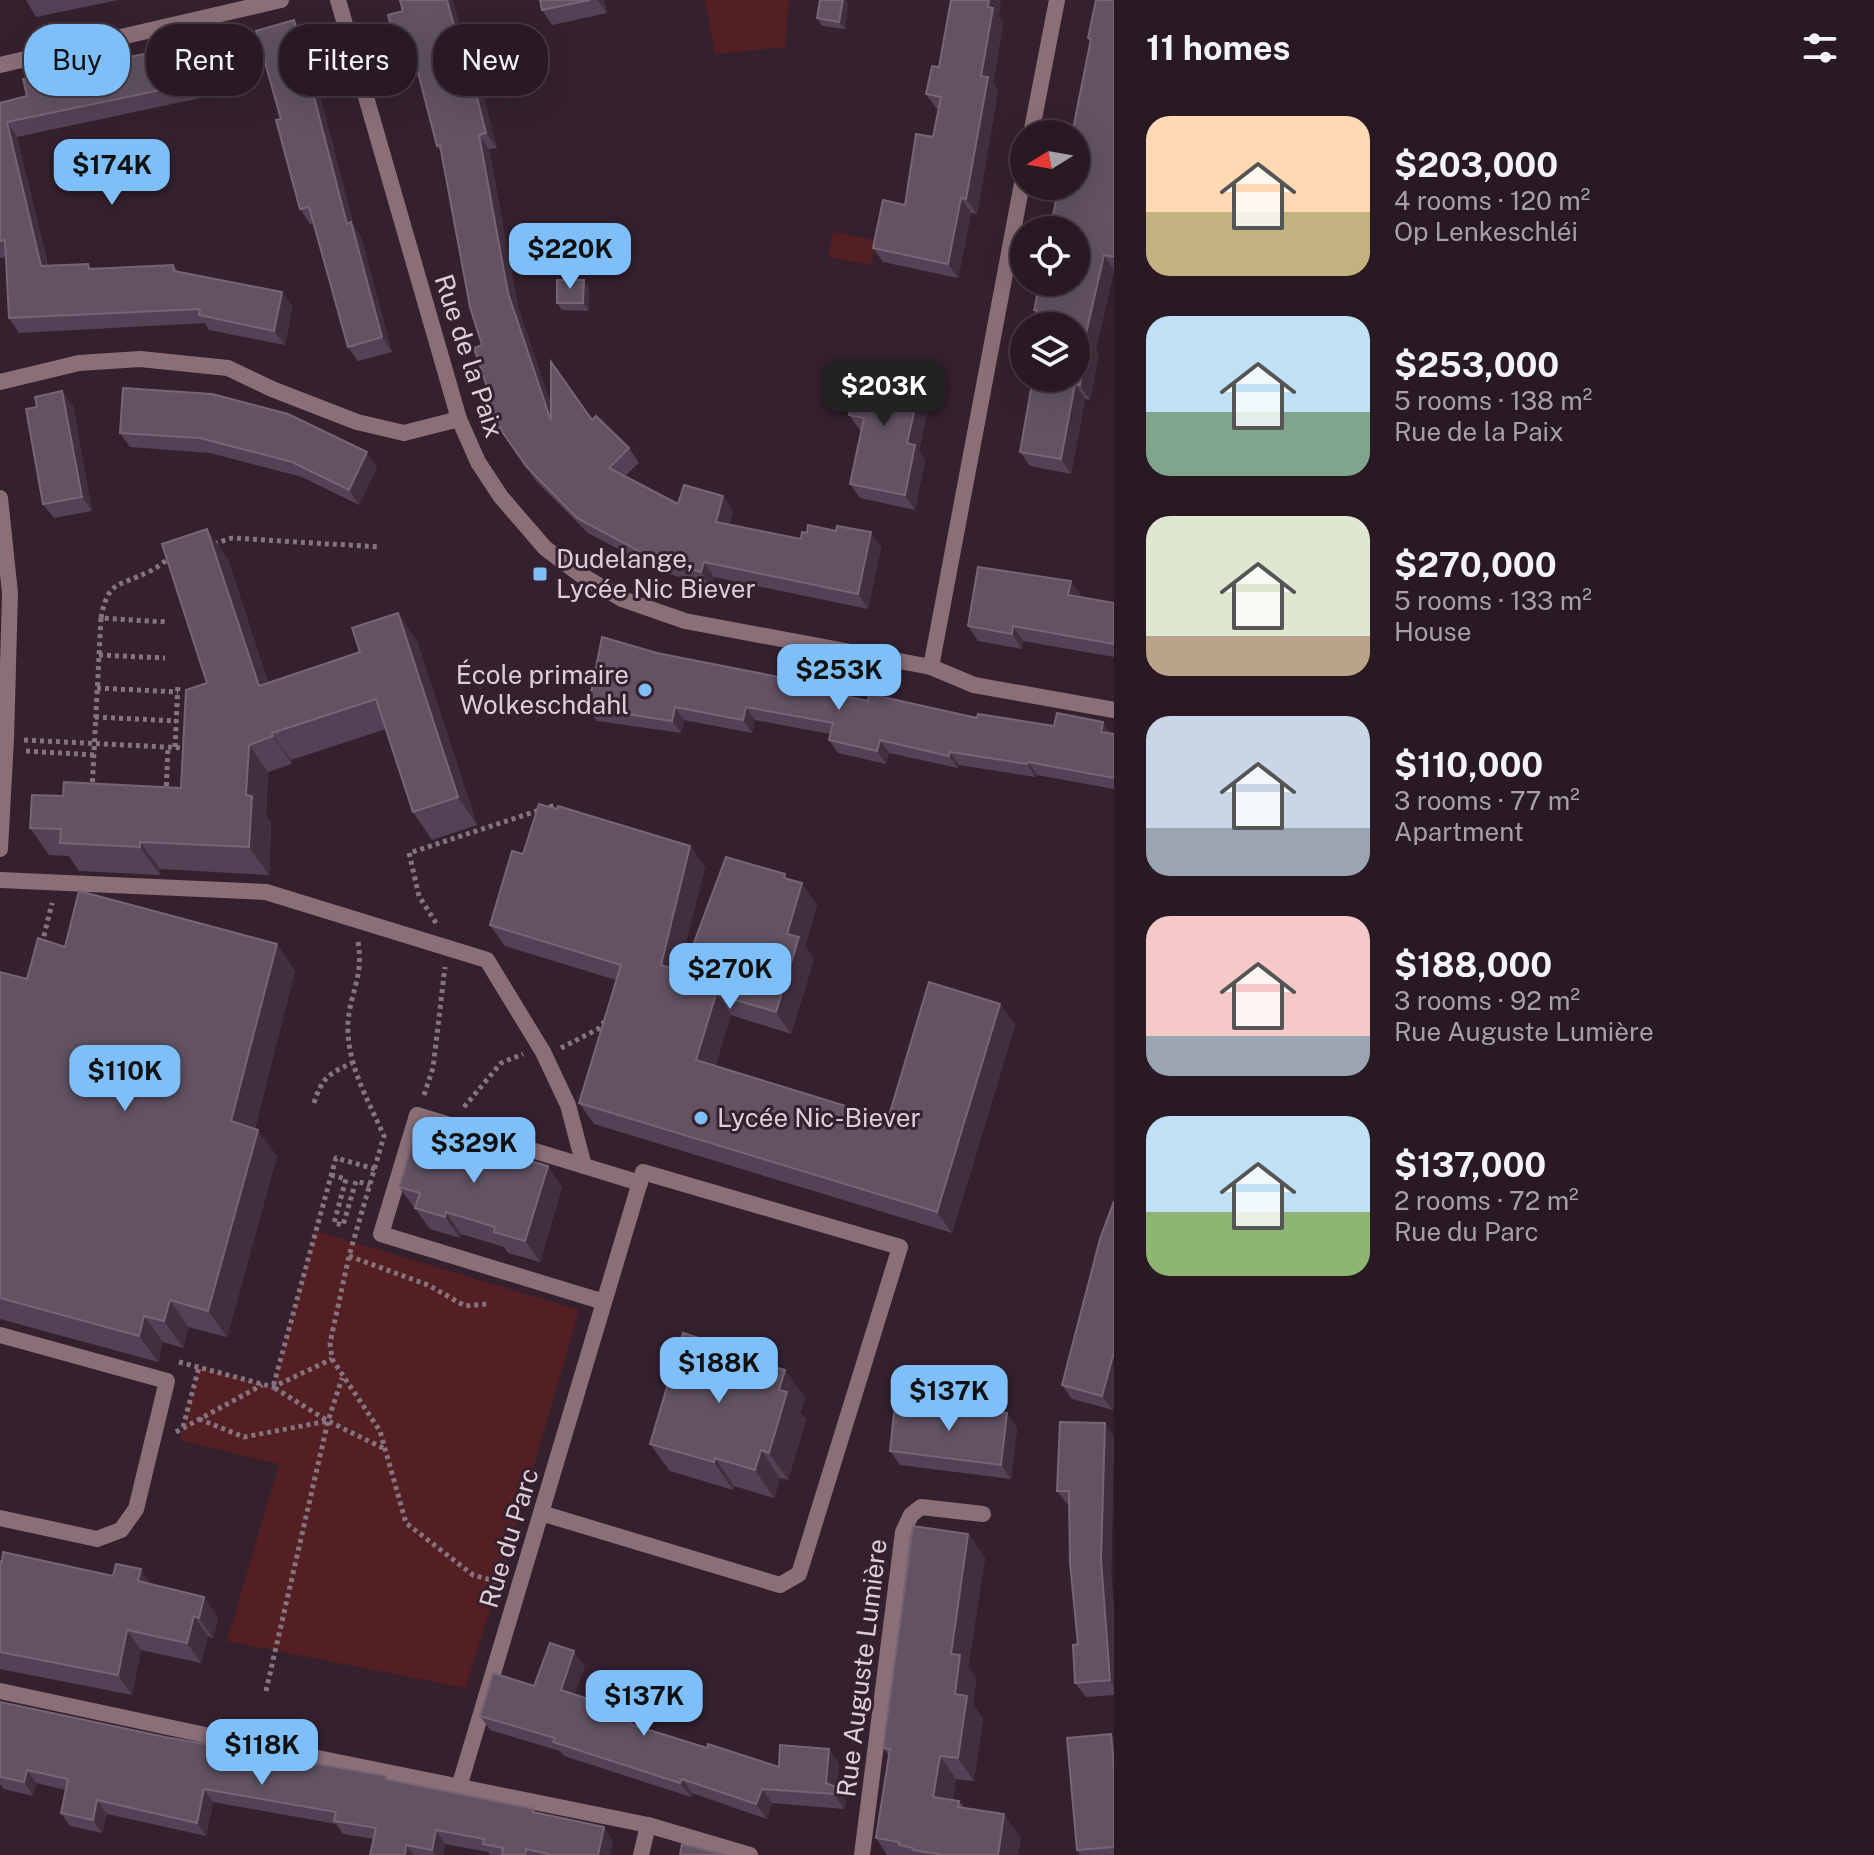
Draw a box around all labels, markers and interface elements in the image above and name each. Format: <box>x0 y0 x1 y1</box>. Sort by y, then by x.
chip: Buy <box>24 24 130 96</box>
chip: Rent <box>146 24 263 96</box>
chip: Filters <box>279 24 417 96</box>
chip: New <box>433 24 548 96</box>
icon: filters <box>1798 26 1842 70</box>
text: 11 homes <box>1146 28 1290 68</box>
north arrow <box>1010 120 1090 200</box>
map controls <box>1010 120 1090 392</box>
pin: $174K <box>56 139 168 207</box>
text: $203,000 <box>1394 145 1558 185</box>
icon: home <box>1210 148 1306 244</box>
text: $174K <box>72 149 152 180</box>
text: 4 rooms · 120 m² <box>1394 185 1590 216</box>
button: locate <box>1010 216 1090 296</box>
text: Op Lenkeschléi <box>1394 216 1578 247</box>
pin: $220K <box>514 223 626 291</box>
text: $220K <box>527 233 613 264</box>
street label: Rue de la Paix <box>429 270 510 441</box>
button: layers <box>1010 312 1090 392</box>
text: $253,000 <box>1394 345 1559 385</box>
icon: home <box>1210 348 1306 444</box>
pin: $203K <box>828 360 940 428</box>
text: $203K <box>841 370 927 401</box>
text: 5 rooms · 138 m² <box>1394 385 1592 416</box>
text: Rue de la Paix <box>1394 416 1564 447</box>
place label: Dudelange, Lycée Nic Biever <box>556 543 756 604</box>
text: $270,000 <box>1394 545 1557 585</box>
icon: home <box>1210 548 1306 644</box>
marker: Dudelange, Lycée Nic Biever <box>531 565 549 583</box>
text: 5 rooms · 133 m² <box>1394 585 1592 616</box>
text: House <box>1394 616 1471 647</box>
pin: $253K <box>783 644 895 712</box>
text: $253K <box>795 654 883 685</box>
place label: École primaire Wolkeschdahl <box>456 659 629 720</box>
marker: École primaire Wolkeschdahl <box>636 681 654 699</box>
text: $110,000 <box>1394 745 1543 785</box>
icon: home <box>1210 748 1306 844</box>
text: 3 rooms · 77 m² <box>1394 785 1580 816</box>
text: Apartment <box>1394 816 1524 847</box>
pin: $270K <box>674 943 786 1011</box>
text: $188,000 <box>1394 945 1552 985</box>
icon: home <box>1210 948 1306 1044</box>
text: $270K <box>687 953 773 984</box>
text: 3 rooms · 92 m² <box>1394 985 1580 1016</box>
text: Rue Auguste Lumière <box>1394 1016 1654 1047</box>
pin: $110K <box>69 1045 181 1113</box>
text: $110K <box>87 1055 163 1086</box>
place label: Lycée Nic-Biever <box>717 1102 921 1133</box>
marker: Lycée Nic-Biever <box>692 1109 710 1127</box>
pin: $329K <box>418 1117 530 1185</box>
text: $329K <box>430 1127 518 1158</box>
text: $137,000 <box>1394 1145 1546 1185</box>
icon: home <box>1210 1148 1306 1244</box>
text: 2 rooms · 72 m² <box>1394 1185 1579 1216</box>
text: Rue du Parc <box>1394 1216 1539 1247</box>
pin: $188K <box>663 1337 775 1405</box>
text: $188K <box>678 1347 760 1378</box>
pin: $137K <box>893 1365 1005 1433</box>
text: $137K <box>909 1375 989 1406</box>
street label: Rue du Parc <box>473 1464 544 1612</box>
street label: Rue Auguste Lumière <box>830 1537 893 1799</box>
pin: $137K <box>588 1670 700 1738</box>
text: $137K <box>604 1680 684 1711</box>
pin: $118K <box>206 1719 318 1787</box>
text: $118K <box>224 1729 300 1760</box>

